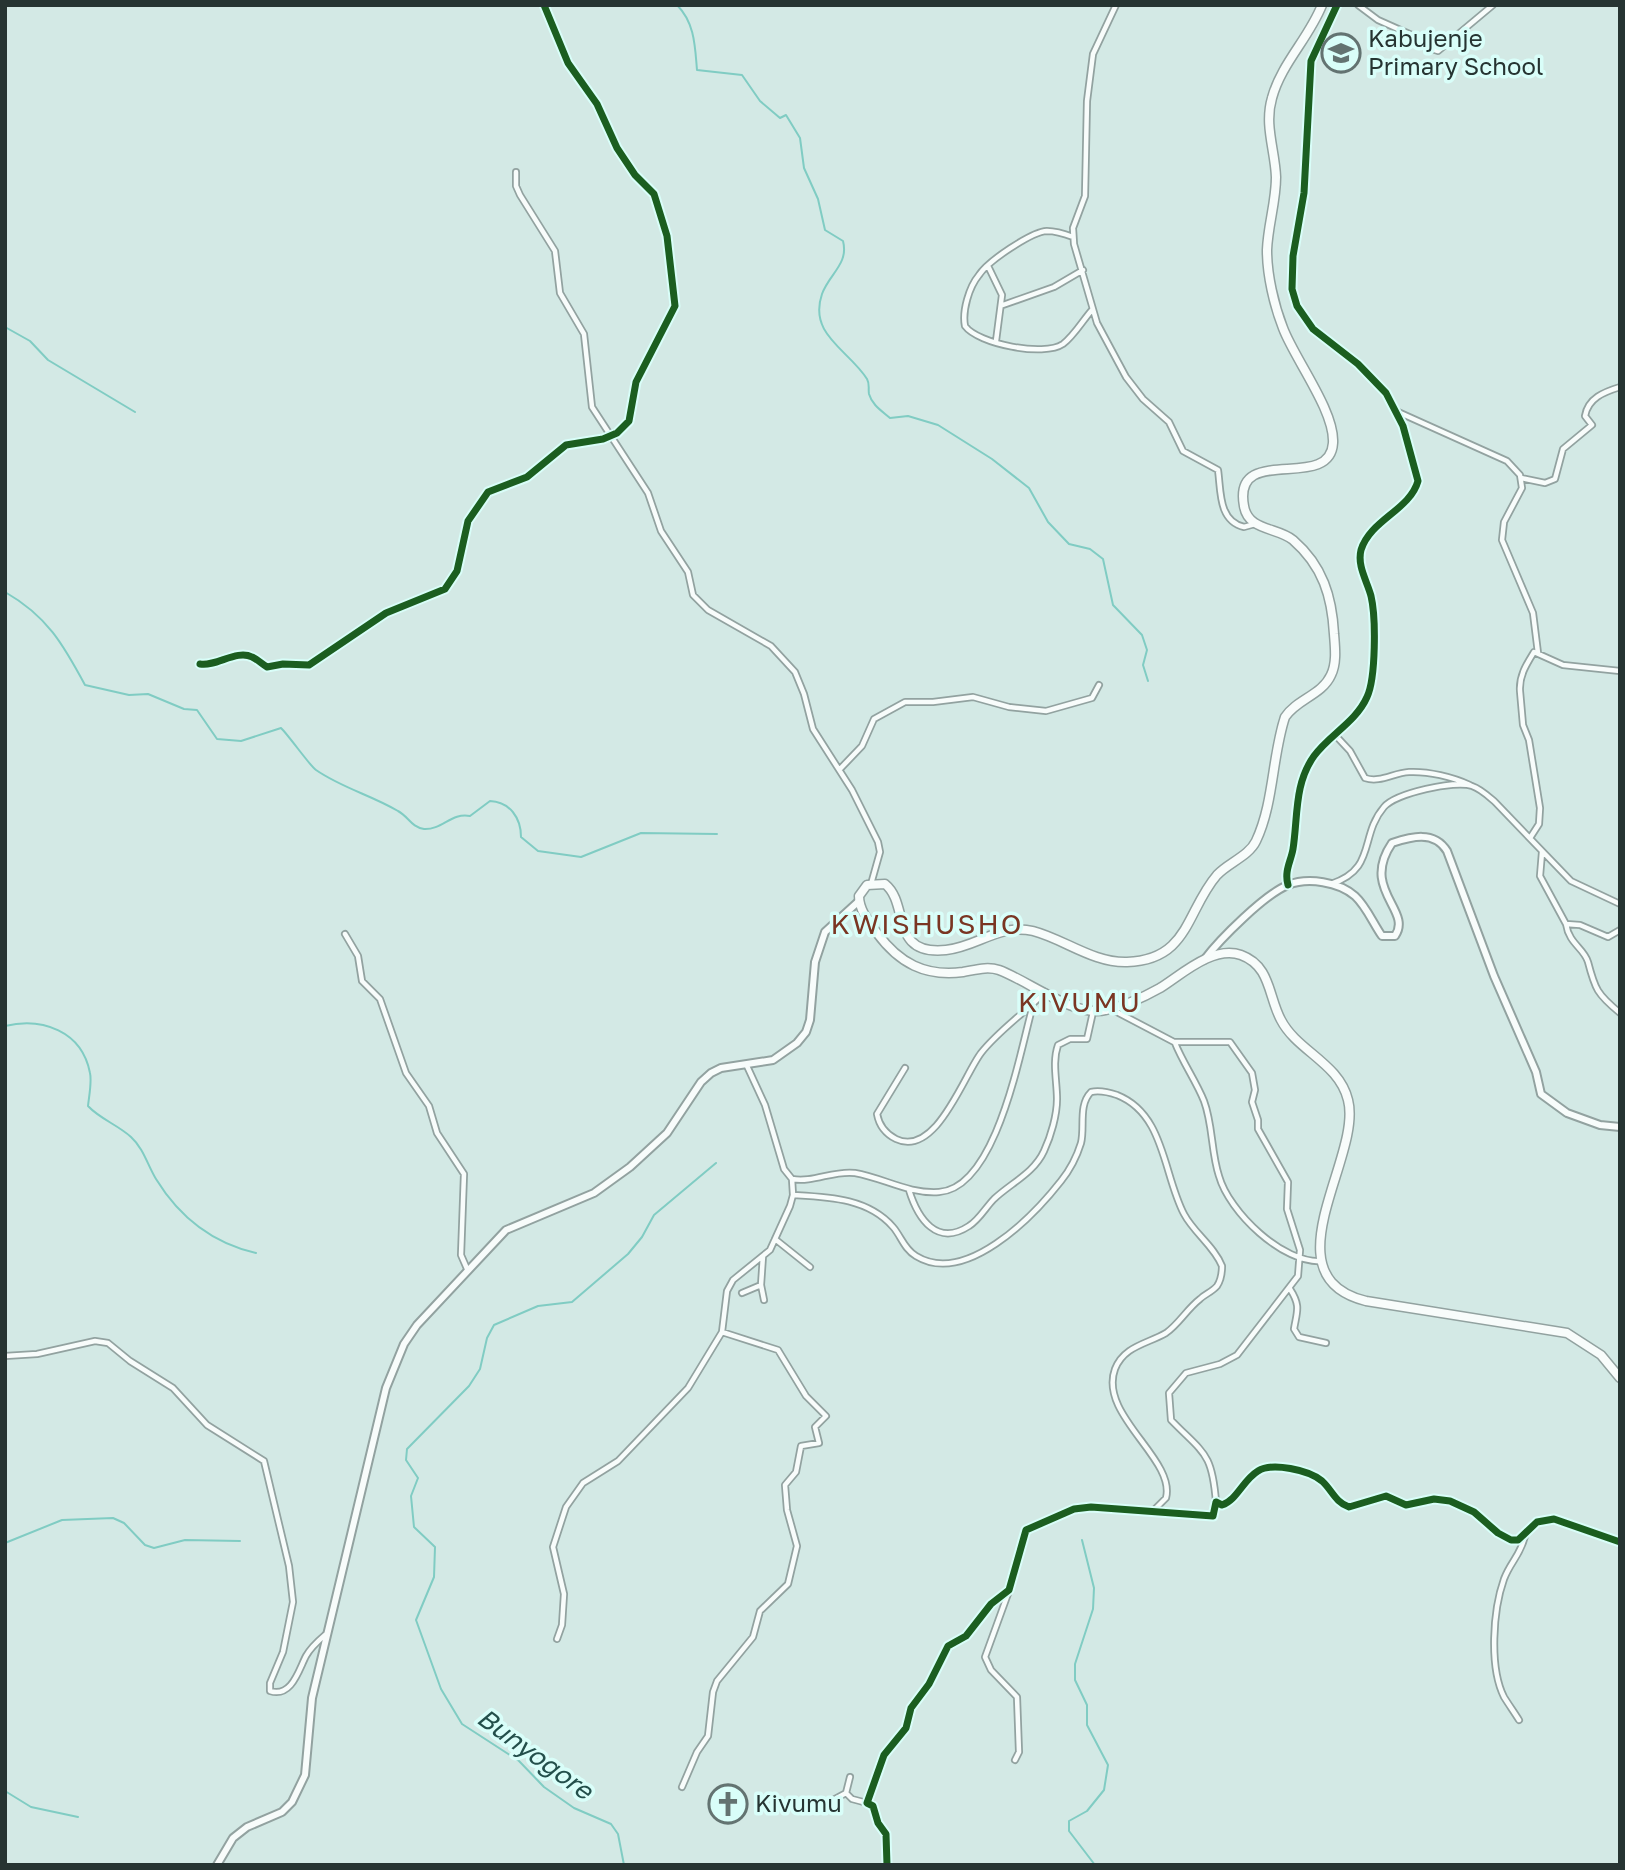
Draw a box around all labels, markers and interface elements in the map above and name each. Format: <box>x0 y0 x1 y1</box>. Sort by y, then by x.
place label: Kabujenje Primary School <box>1368 23 1544 80</box>
school or university icon: Kabujenje Primary School <box>1320 32 1362 74</box>
district label: KWISHUSHO <box>831 907 1023 940</box>
district label: KIVUMU <box>1018 985 1142 1018</box>
water label: Bunyogore <box>472 1701 600 1807</box>
church icon: Kivumu <box>707 1783 749 1825</box>
place label: Kivumu <box>755 1788 842 1817</box>

